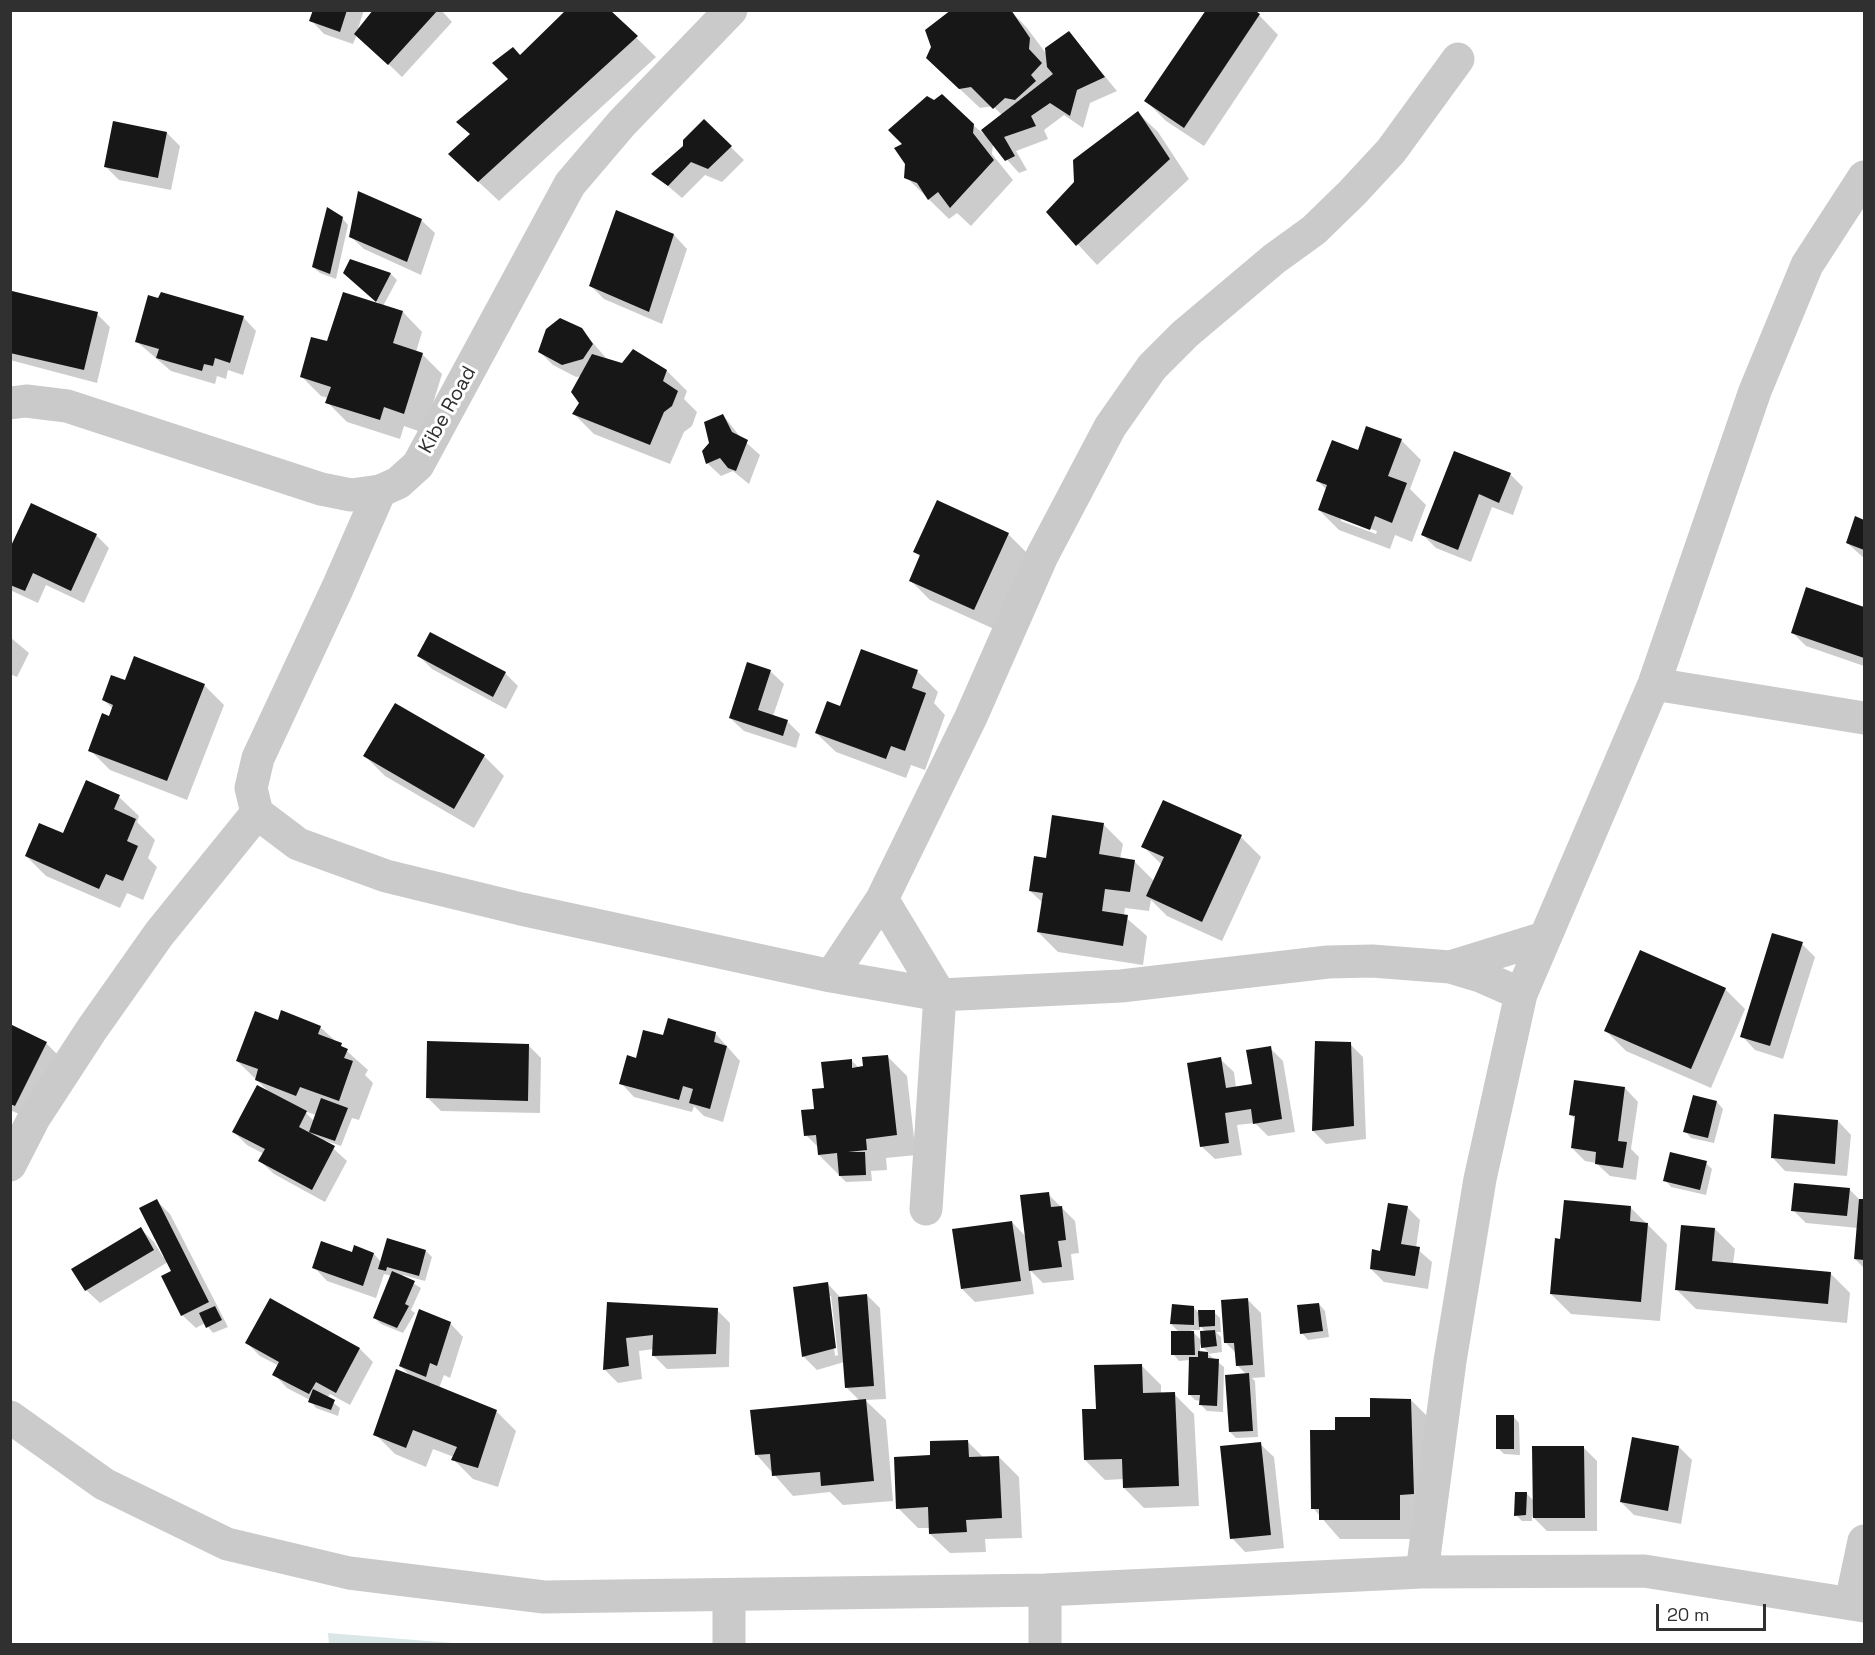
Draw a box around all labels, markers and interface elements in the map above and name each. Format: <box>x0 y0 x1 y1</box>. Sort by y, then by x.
street label: Kibe Road <box>414 362 482 458</box>
scale bar <box>1659 1592 1768 1630</box>
text: 20 m <box>1667 1603 1710 1626</box>

